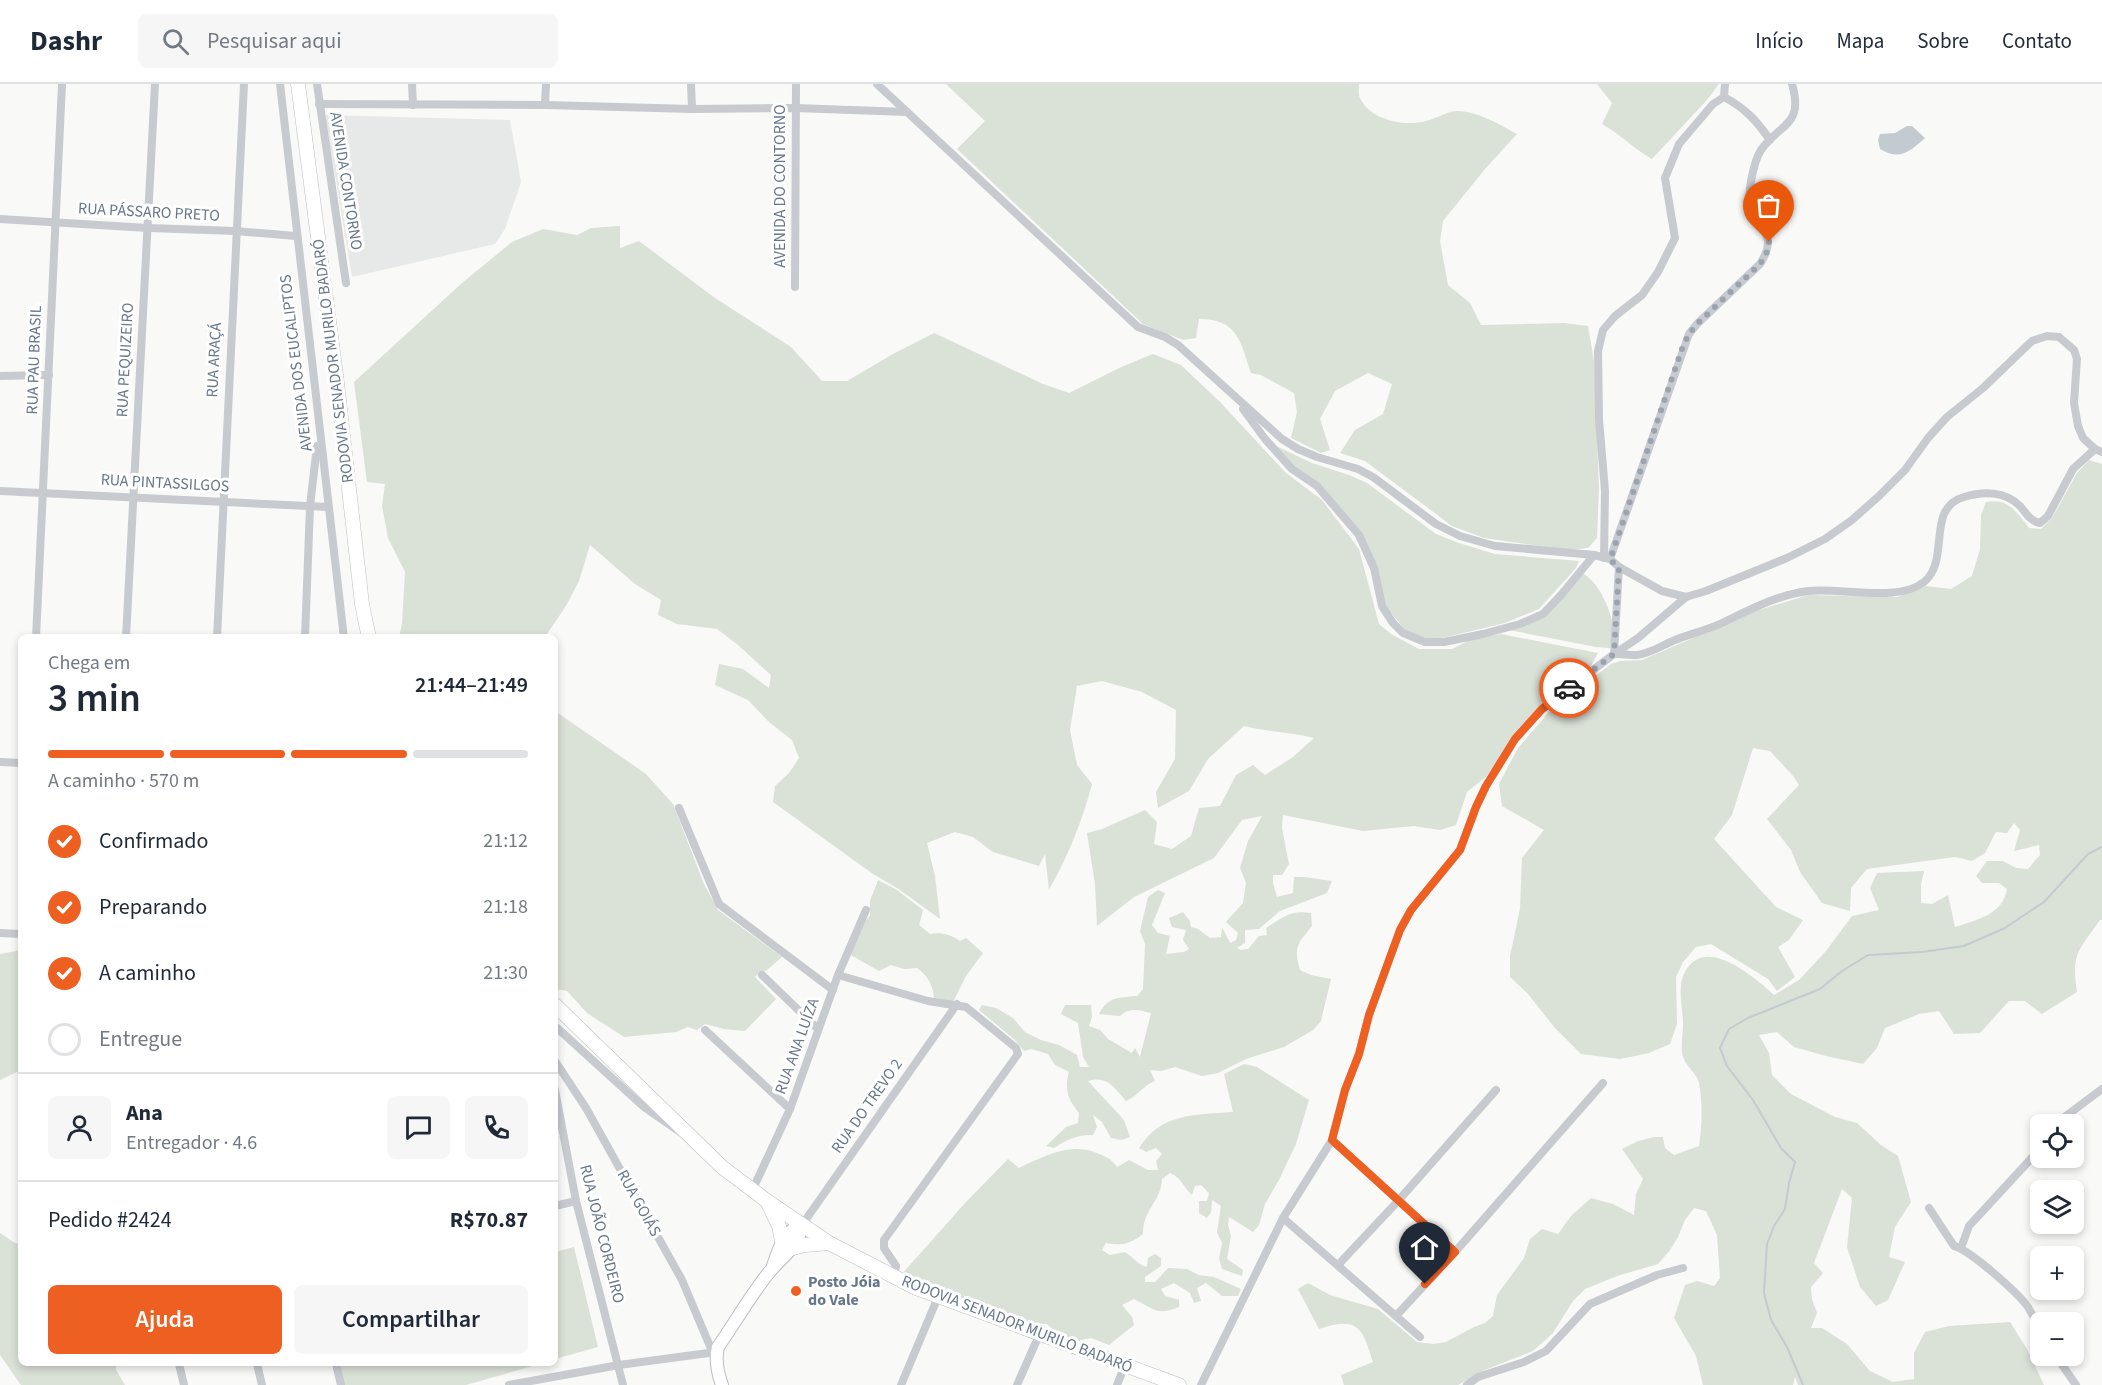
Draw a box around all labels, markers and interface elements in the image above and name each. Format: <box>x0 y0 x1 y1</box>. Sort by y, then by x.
search box <box>138 14 558 68</box>
text: Dashr <box>30 21 102 61</box>
icon: search <box>159 25 192 58</box>
text: Pesquisar aqui <box>207 25 342 57</box>
text: Início <box>1755 26 1803 56</box>
text: Mapa <box>1836 26 1884 56</box>
text: Sobre <box>1917 26 1969 56</box>
text: Contato <box>2002 26 2072 56</box>
street label: AVENIDA DO CONTORNO <box>769 104 791 268</box>
street label: AVENIDA CONTORNO <box>324 110 368 252</box>
pin <box>1743 180 1794 242</box>
icon: bag <box>1752 189 1785 222</box>
street label: RUA PÁSSARO PRETO <box>78 197 220 227</box>
street label: RODOVIA SENADOR MURILO BADARÓ <box>307 238 359 484</box>
street label: AVENIDA DOS EUCALIPTOS <box>274 273 318 453</box>
street label: RUA PEQUIZEIRO <box>111 302 139 418</box>
street label: RUA PAU BRASIL <box>21 305 47 415</box>
street label: RUA ARAÇÁ <box>201 322 227 398</box>
street label: RUA PINTASSILGOS <box>100 469 230 497</box>
text: Chega em <box>48 649 130 677</box>
courier <box>1539 658 1599 718</box>
text: 21:44–21:49 <box>415 669 528 701</box>
text: 3 min <box>48 671 141 727</box>
icon: car <box>1553 672 1586 705</box>
text: A caminho · 570 m <box>48 767 199 795</box>
icon: check <box>48 825 81 858</box>
text: Confirmado <box>99 825 208 857</box>
text: 21:12 <box>483 827 528 855</box>
icon: check <box>48 891 81 924</box>
text: Preparando <box>99 891 207 923</box>
text: 21:18 <box>483 893 528 921</box>
icon: check <box>48 957 81 990</box>
text: A caminho <box>99 957 196 989</box>
text: 21:30 <box>483 959 528 987</box>
street label: RUA ANA LUÍZA <box>769 994 825 1097</box>
text: Entregue <box>99 1023 182 1055</box>
street label: RUA DO TREVO 2 <box>826 1054 908 1158</box>
button: person <box>48 1096 111 1159</box>
button: chat <box>387 1096 450 1159</box>
button: phone <box>465 1096 528 1159</box>
text: Ana <box>126 1097 163 1129</box>
map controls <box>2030 1114 2084 1366</box>
button: locate <box>2030 1114 2084 1168</box>
text: Entregador · 4.6 <box>126 1129 257 1157</box>
street label: RUA JOÃO CORDEIRO <box>574 1162 630 1306</box>
street label: RUA GOIÁS <box>612 1166 666 1240</box>
button: layers <box>2030 1180 2084 1234</box>
text: Pedido #2424 <box>48 1204 172 1236</box>
text: R$70.87 <box>450 1204 528 1236</box>
pin <box>1399 1222 1450 1284</box>
icon: home <box>1408 1231 1441 1264</box>
button: + <box>2030 1246 2084 1300</box>
street label: RODOVIA SENADOR MURILO BADARÓ <box>898 1270 1136 1378</box>
place label: Posto Jóia do Vale <box>808 1271 881 1311</box>
marker: Posto Jóia do Vale <box>789 1284 803 1298</box>
button: Ajuda <box>48 1285 282 1354</box>
button: Compartilhar <box>294 1285 528 1354</box>
button: − <box>2030 1312 2084 1366</box>

